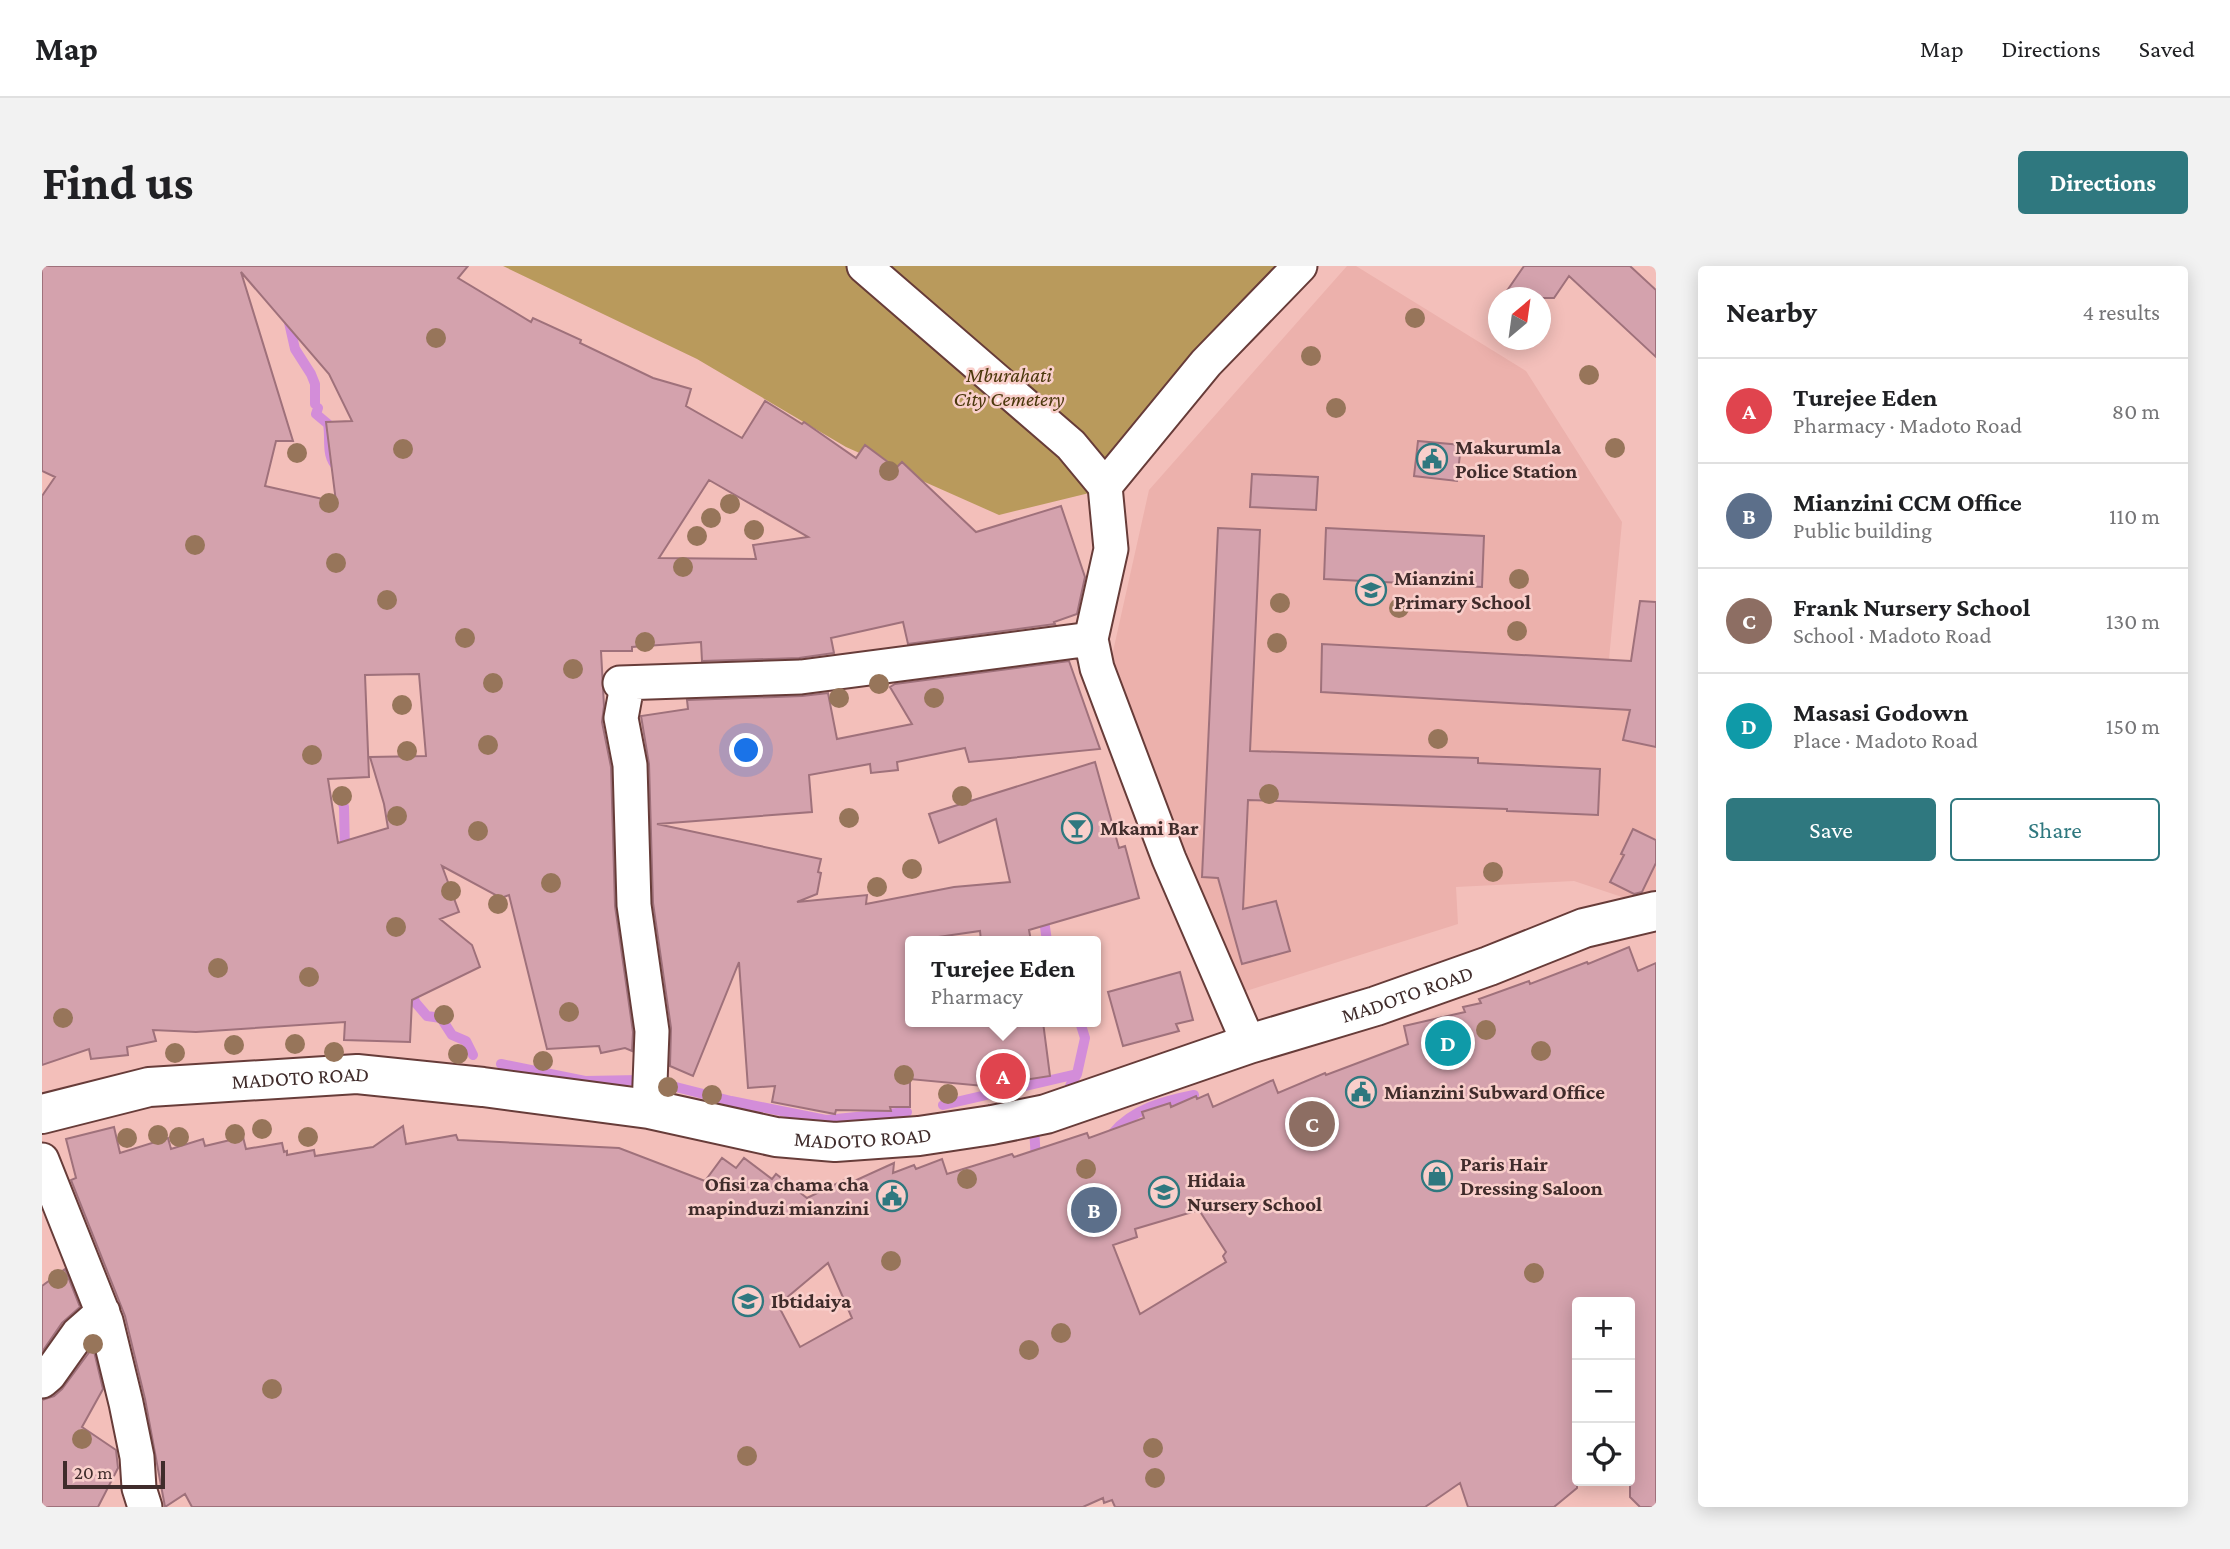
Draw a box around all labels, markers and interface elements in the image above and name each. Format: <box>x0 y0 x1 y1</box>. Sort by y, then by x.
text: Map <box>35 30 98 67</box>
text: Map <box>1920 35 1964 62</box>
text: Directions <box>2002 35 2101 62</box>
text: Saved <box>2139 35 2195 62</box>
button: Directions <box>2018 151 2188 214</box>
text: Find us <box>42 155 194 210</box>
north arrow <box>1488 287 1551 350</box>
text: Nearby <box>1726 295 1817 328</box>
text: 4 results <box>2082 299 2160 325</box>
park label: Mburahati City Cemetery <box>953 363 1065 411</box>
text: Turejee Eden <box>1793 383 1937 412</box>
text: A <box>1742 398 1756 424</box>
text: 80 m <box>2112 398 2160 424</box>
text: Pharmacy · Madoto Road <box>1793 412 2022 438</box>
place label: Makurumla Police Station <box>1455 435 1577 483</box>
public building icon: Makurumla Police Station <box>1415 442 1449 476</box>
text: Mianzini CCM Office <box>1793 488 2022 517</box>
text: B <box>1742 503 1756 529</box>
text: 110 m <box>2109 503 2160 529</box>
text: Public building <box>1793 517 1932 543</box>
place label: Mianzini Primary School <box>1394 566 1531 614</box>
school or university icon: Mianzini Primary School <box>1354 573 1388 607</box>
text: Frank Nursery School <box>1793 593 2030 622</box>
text: C <box>1742 608 1756 634</box>
text: 130 m <box>2106 608 2160 634</box>
text: School · Madoto Road <box>1793 622 1992 648</box>
text: Masasi Godown <box>1793 698 1968 727</box>
text: D <box>1741 713 1757 739</box>
text: 150 m <box>2106 713 2160 739</box>
text: Place · Madoto Road <box>1793 727 1978 753</box>
your location <box>729 733 763 767</box>
button: Save <box>1726 798 1936 861</box>
button: Share <box>1950 798 2160 861</box>
bar icon: Mkami Bar <box>1060 811 1094 845</box>
place label: Mkami Bar <box>1100 816 1199 840</box>
popup <box>905 936 1101 1027</box>
text: Turejee Eden <box>931 954 1075 983</box>
street label: MADOTO ROAD <box>1339 961 1476 1028</box>
text: Pharmacy <box>931 983 1023 1009</box>
pin: D <box>1425 1017 1471 1069</box>
pin: A <box>980 1050 1026 1102</box>
street label: MADOTO ROAD <box>231 1062 370 1094</box>
public building icon: Mianzini Subward Office <box>1344 1075 1378 1109</box>
place label: Mianzini Subward Office <box>1384 1080 1605 1104</box>
pin: C <box>1289 1098 1335 1150</box>
street label: MADOTO ROAD <box>793 1122 933 1154</box>
place label: Paris Hair Dressing Saloon <box>1460 1152 1603 1200</box>
shop icon: Paris Hair Dressing Saloon <box>1420 1159 1454 1193</box>
place label: Hidaia Nursery School <box>1187 1168 1322 1216</box>
place label: Ofisi za chama cha mapinduzi mianzini <box>688 1172 870 1220</box>
school or university icon: Hidaia Nursery School <box>1147 1175 1181 1209</box>
public building icon: Ofisi za chama cha mapinduzi mianzini <box>875 1179 909 1213</box>
pin: B <box>1071 1184 1117 1236</box>
school or university icon: Ibtidaiya <box>731 1284 765 1318</box>
place label: Ibtidaiya <box>771 1289 852 1313</box>
map controls <box>1572 1297 1635 1486</box>
button: + <box>1572 1297 1635 1360</box>
button: − <box>1572 1360 1635 1423</box>
button: locate <box>1572 1423 1635 1486</box>
scale bar <box>63 1458 164 1490</box>
text: 20 m <box>74 1462 113 1483</box>

